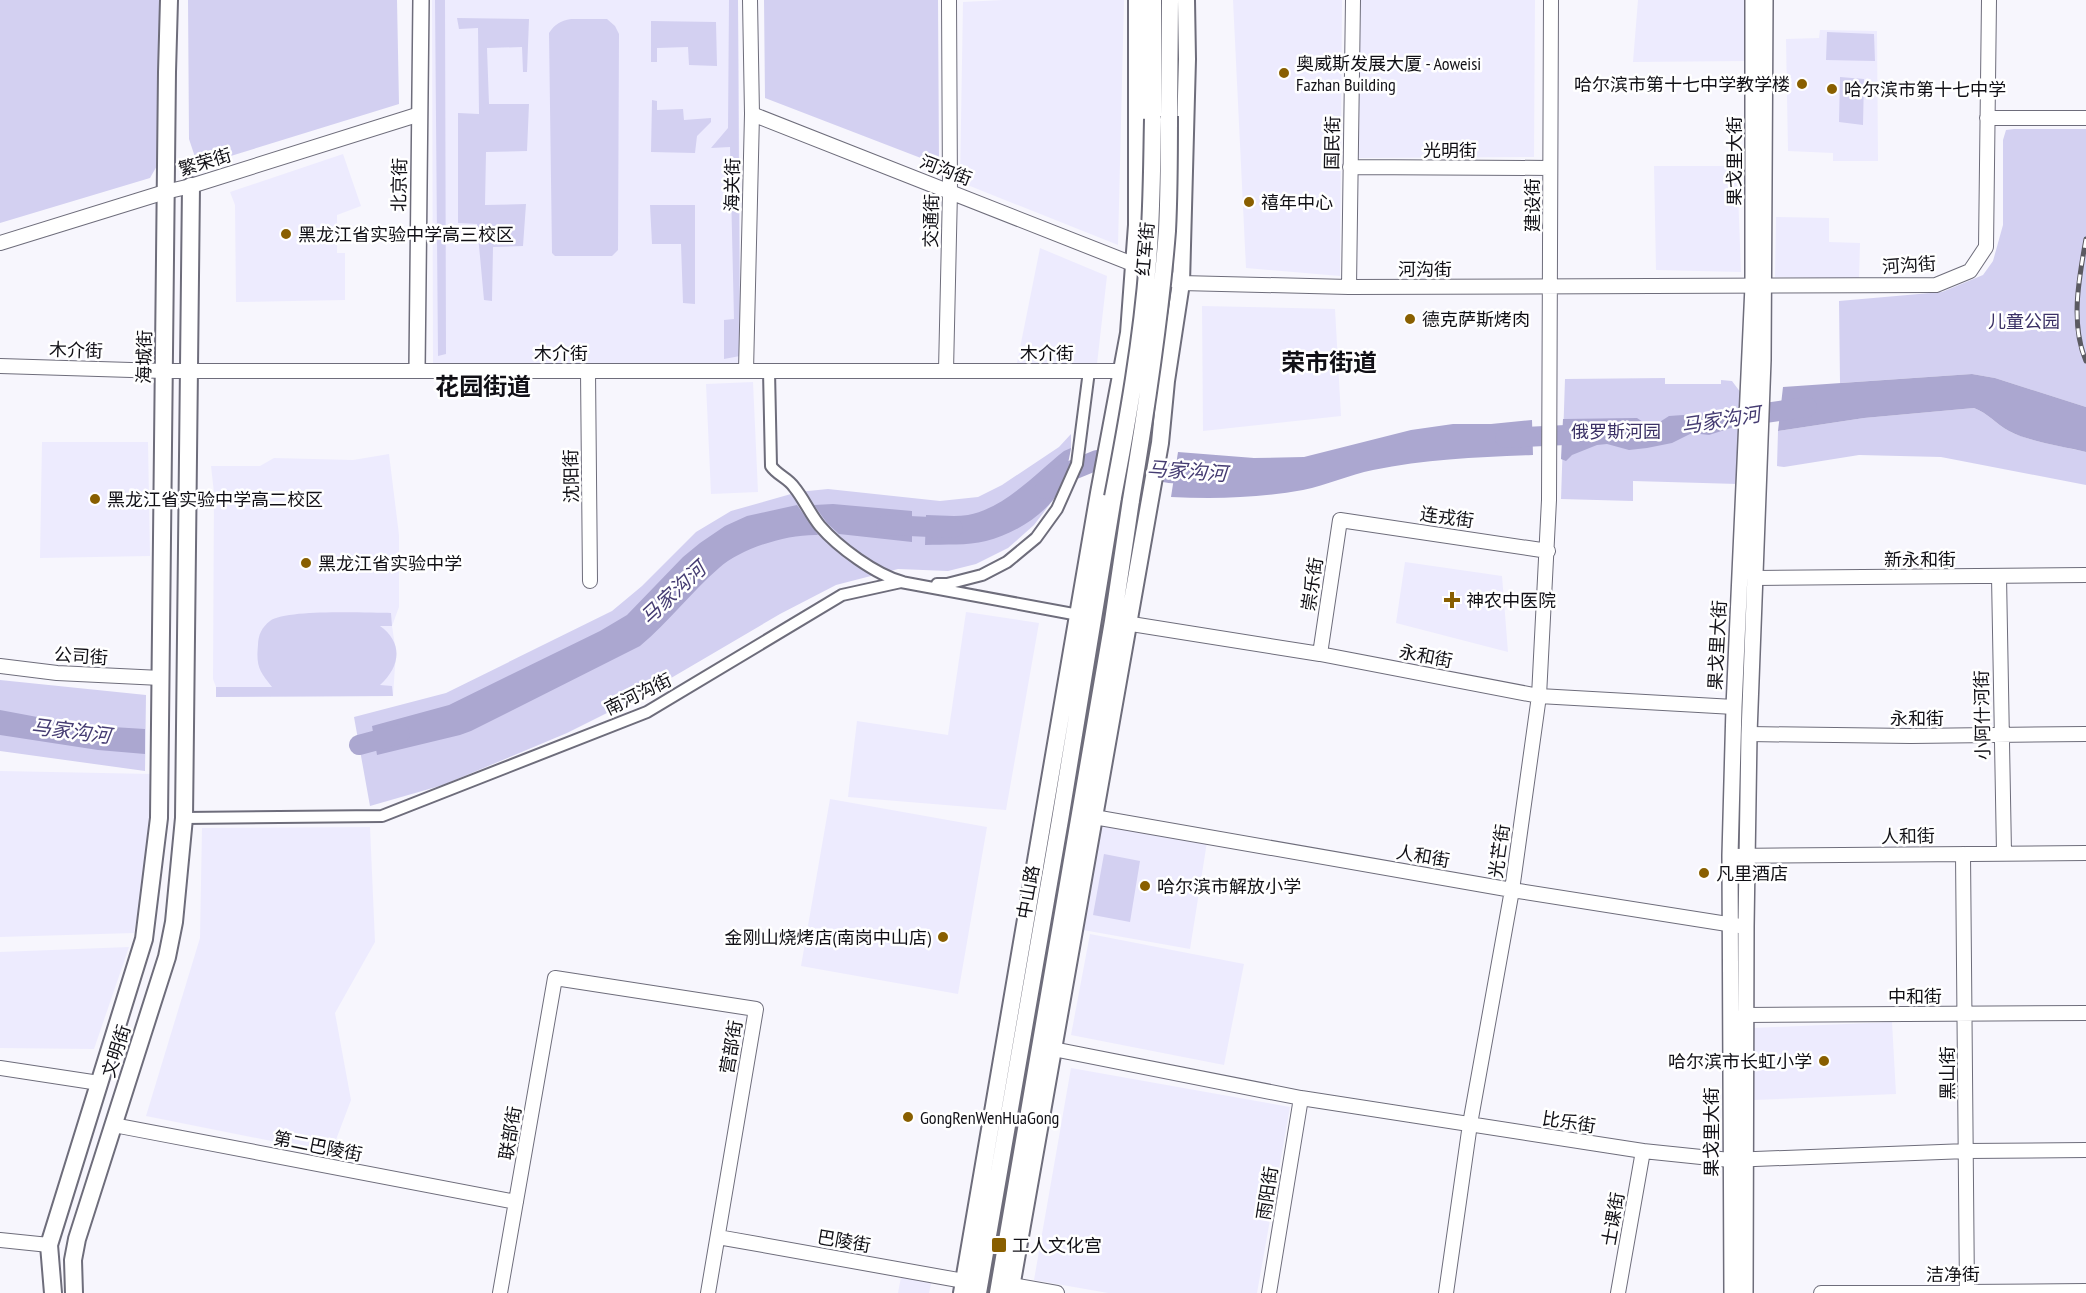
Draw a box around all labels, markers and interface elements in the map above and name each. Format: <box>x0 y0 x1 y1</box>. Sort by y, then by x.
place label: 奥威斯发展大厦 - Aoweisi Fazhan Building <box>1296 52 1481 96</box>
marker: 奥威斯发展大厦 - Aoweisi Fazhan Building <box>1277 66 1291 80</box>
place label: 哈尔滨市第十七中学教学楼 <box>1574 73 1790 96</box>
marker: 哈尔滨市第十七中学教学楼 <box>1795 77 1809 91</box>
place label: 哈尔滨市第十七中学 <box>1844 78 2006 101</box>
marker: 哈尔滨市第十七中学 <box>1825 82 1839 96</box>
street label: 国民街 <box>1320 116 1344 170</box>
street label: 果戈里大街 <box>1723 116 1746 206</box>
street label: 光明街 <box>1423 139 1477 162</box>
street label: 繁荣街 <box>176 143 234 181</box>
street label: 河沟街 <box>917 150 975 190</box>
street label: 北京街 <box>387 158 411 212</box>
street label: 海关街 <box>720 158 744 212</box>
street label: 建设街 <box>1521 178 1544 232</box>
place label: 禧年中心 <box>1261 191 1333 214</box>
street label: 交通街 <box>919 194 943 248</box>
marker: 禧年中心 <box>1242 195 1256 209</box>
street label: 红军街 <box>1131 221 1159 277</box>
place label: 黑龙江省实验中学高三校区 <box>298 223 514 246</box>
marker: 黑龙江省实验中学高三校区 <box>279 227 293 241</box>
street label: 河沟街 <box>1881 252 1937 278</box>
street label: 河沟街 <box>1398 258 1452 281</box>
place label: 德克萨斯烤肉 <box>1422 308 1530 331</box>
park label: 儿童公园 <box>1988 310 2060 333</box>
marker: 德克萨斯烤肉 <box>1403 312 1417 326</box>
street label: 海城街 <box>132 330 156 384</box>
street label: 木介街 <box>49 338 103 362</box>
street label: 木介街 <box>534 342 588 365</box>
street label: 木介街 <box>1020 342 1074 365</box>
district label: 荣市街道 <box>1281 347 1377 378</box>
district label: 花园街道 <box>435 371 531 402</box>
water label: 马家沟河 <box>1679 400 1766 439</box>
park label: 俄罗斯河园 <box>1571 420 1661 443</box>
street label: 沈阳街 <box>559 449 583 503</box>
water label: 马家沟河 <box>1146 455 1232 487</box>
place label: 黑龙江省实验中学高二校区 <box>107 488 323 511</box>
marker: 黑龙江省实验中学高二校区 <box>88 492 102 506</box>
street label: 连戎街 <box>1419 502 1475 532</box>
street label: 新永和街 <box>1884 548 1956 571</box>
place label: 黑龙江省实验中学 <box>318 552 462 575</box>
water label: 马家沟河 <box>635 553 714 630</box>
marker: 黑龙江省实验中学 <box>299 556 313 570</box>
street label: 崇乐街 <box>1296 556 1328 612</box>
place label: 神农中医院 <box>1466 589 1556 612</box>
marker: 神农中医院 <box>1443 591 1461 609</box>
street label: 果戈里大街 <box>1703 599 1731 691</box>
street label: 永和街 <box>1397 640 1455 672</box>
street label: 公司街 <box>53 643 109 669</box>
street label: 南河沟街 <box>601 668 675 720</box>
street label: 小阿什河街 <box>1970 670 1994 760</box>
street label: 永和街 <box>1890 707 1944 730</box>
water label: 马家沟河 <box>30 713 116 749</box>
street label: 光芒街 <box>1484 823 1514 879</box>
street label: 人和街 <box>1881 824 1935 848</box>
street label: 人和街 <box>1394 840 1452 872</box>
place label: 凡里酒店 <box>1716 862 1788 885</box>
street label: 中山路 <box>1012 863 1044 921</box>
marker: 凡里酒店 <box>1697 866 1711 880</box>
place label: 哈尔滨市解放小学 <box>1157 875 1301 898</box>
marker: 哈尔滨市解放小学 <box>1138 879 1152 893</box>
place label: 金刚山烧烤店(南岗中山店) <box>725 926 932 949</box>
marker: 金刚山烧烤店(南岗中山店) <box>936 930 950 944</box>
street label: 中和街 <box>1888 985 1942 1008</box>
street label: 营部街 <box>715 1018 747 1076</box>
street label: 文明街 <box>97 1022 135 1080</box>
street label: 黑山街 <box>1936 1046 1959 1100</box>
place label: 哈尔滨市长虹小学 <box>1668 1050 1812 1073</box>
marker: 哈尔滨市长虹小学 <box>1817 1054 1831 1068</box>
street label: 果戈里大街 <box>1700 1087 1723 1177</box>
street label: 联部街 <box>494 1104 526 1162</box>
place label: GongRenWenHuaGong <box>920 1106 1059 1129</box>
street label: 比乐街 <box>1541 1106 1597 1138</box>
marker: GongRenWenHuaGong <box>901 1110 915 1124</box>
street label: 第二巴陵街 <box>272 1126 364 1166</box>
street label: 雨阳街 <box>1251 1165 1283 1221</box>
street label: 士课街 <box>1597 1190 1629 1248</box>
street label: 巴陵街 <box>815 1225 873 1257</box>
place label: 工人文化宫 <box>1012 1234 1102 1257</box>
marker: 工人文化宫 <box>990 1236 1008 1254</box>
street label: 洁净街 <box>1926 1263 1980 1286</box>

